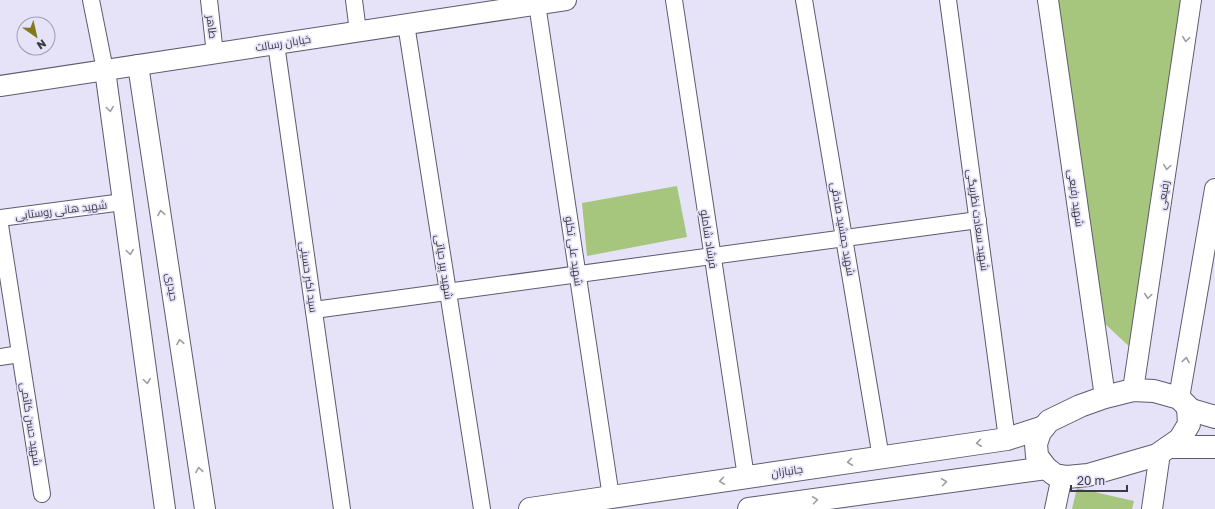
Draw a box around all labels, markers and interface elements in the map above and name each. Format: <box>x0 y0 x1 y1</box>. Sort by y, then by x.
street label: طاهر <box>203 13 220 40</box>
north arrow <box>16 16 56 56</box>
street label: خیابان رسالت <box>254 32 312 54</box>
one-way arrow <box>1182 36 1191 42</box>
text: N <box>35 37 49 52</box>
one-way arrow <box>105 106 114 112</box>
one-way arrow <box>1163 164 1172 170</box>
street label: شهید سعادت نظربیگی <box>964 168 992 272</box>
street label: شهید رفیعی <box>1065 168 1087 228</box>
street label: رفیعی <box>1154 179 1172 211</box>
street label: شهید جمشید صادقی <box>828 181 858 277</box>
street label: شهید هانی روستایی <box>14 197 108 223</box>
street label: فرشاد شاملو <box>697 209 721 269</box>
one-way arrow <box>157 210 166 216</box>
street label: شهید علی تکلو <box>562 215 586 287</box>
street label: شهید پیر حیاتی <box>432 233 456 301</box>
street label: سید اکبر حسینی <box>297 240 321 314</box>
one-way arrow <box>125 249 134 255</box>
street label: حیدری <box>163 272 181 302</box>
one-way arrow <box>1144 293 1152 299</box>
one-way arrow <box>176 339 185 345</box>
one-way arrow <box>1181 357 1190 363</box>
one-way arrow <box>142 377 151 384</box>
street label: شهید حسن کائمی <box>17 381 45 467</box>
one-way arrow <box>976 438 982 447</box>
one-way arrow <box>847 457 853 466</box>
street label: جانبازان <box>770 462 804 480</box>
one-way arrow <box>195 467 204 474</box>
scale bar <box>1071 467 1127 493</box>
text: 20 m <box>1077 473 1105 488</box>
one-way arrow <box>718 476 725 485</box>
one-way arrow <box>941 478 947 487</box>
one-way arrow <box>812 496 818 505</box>

